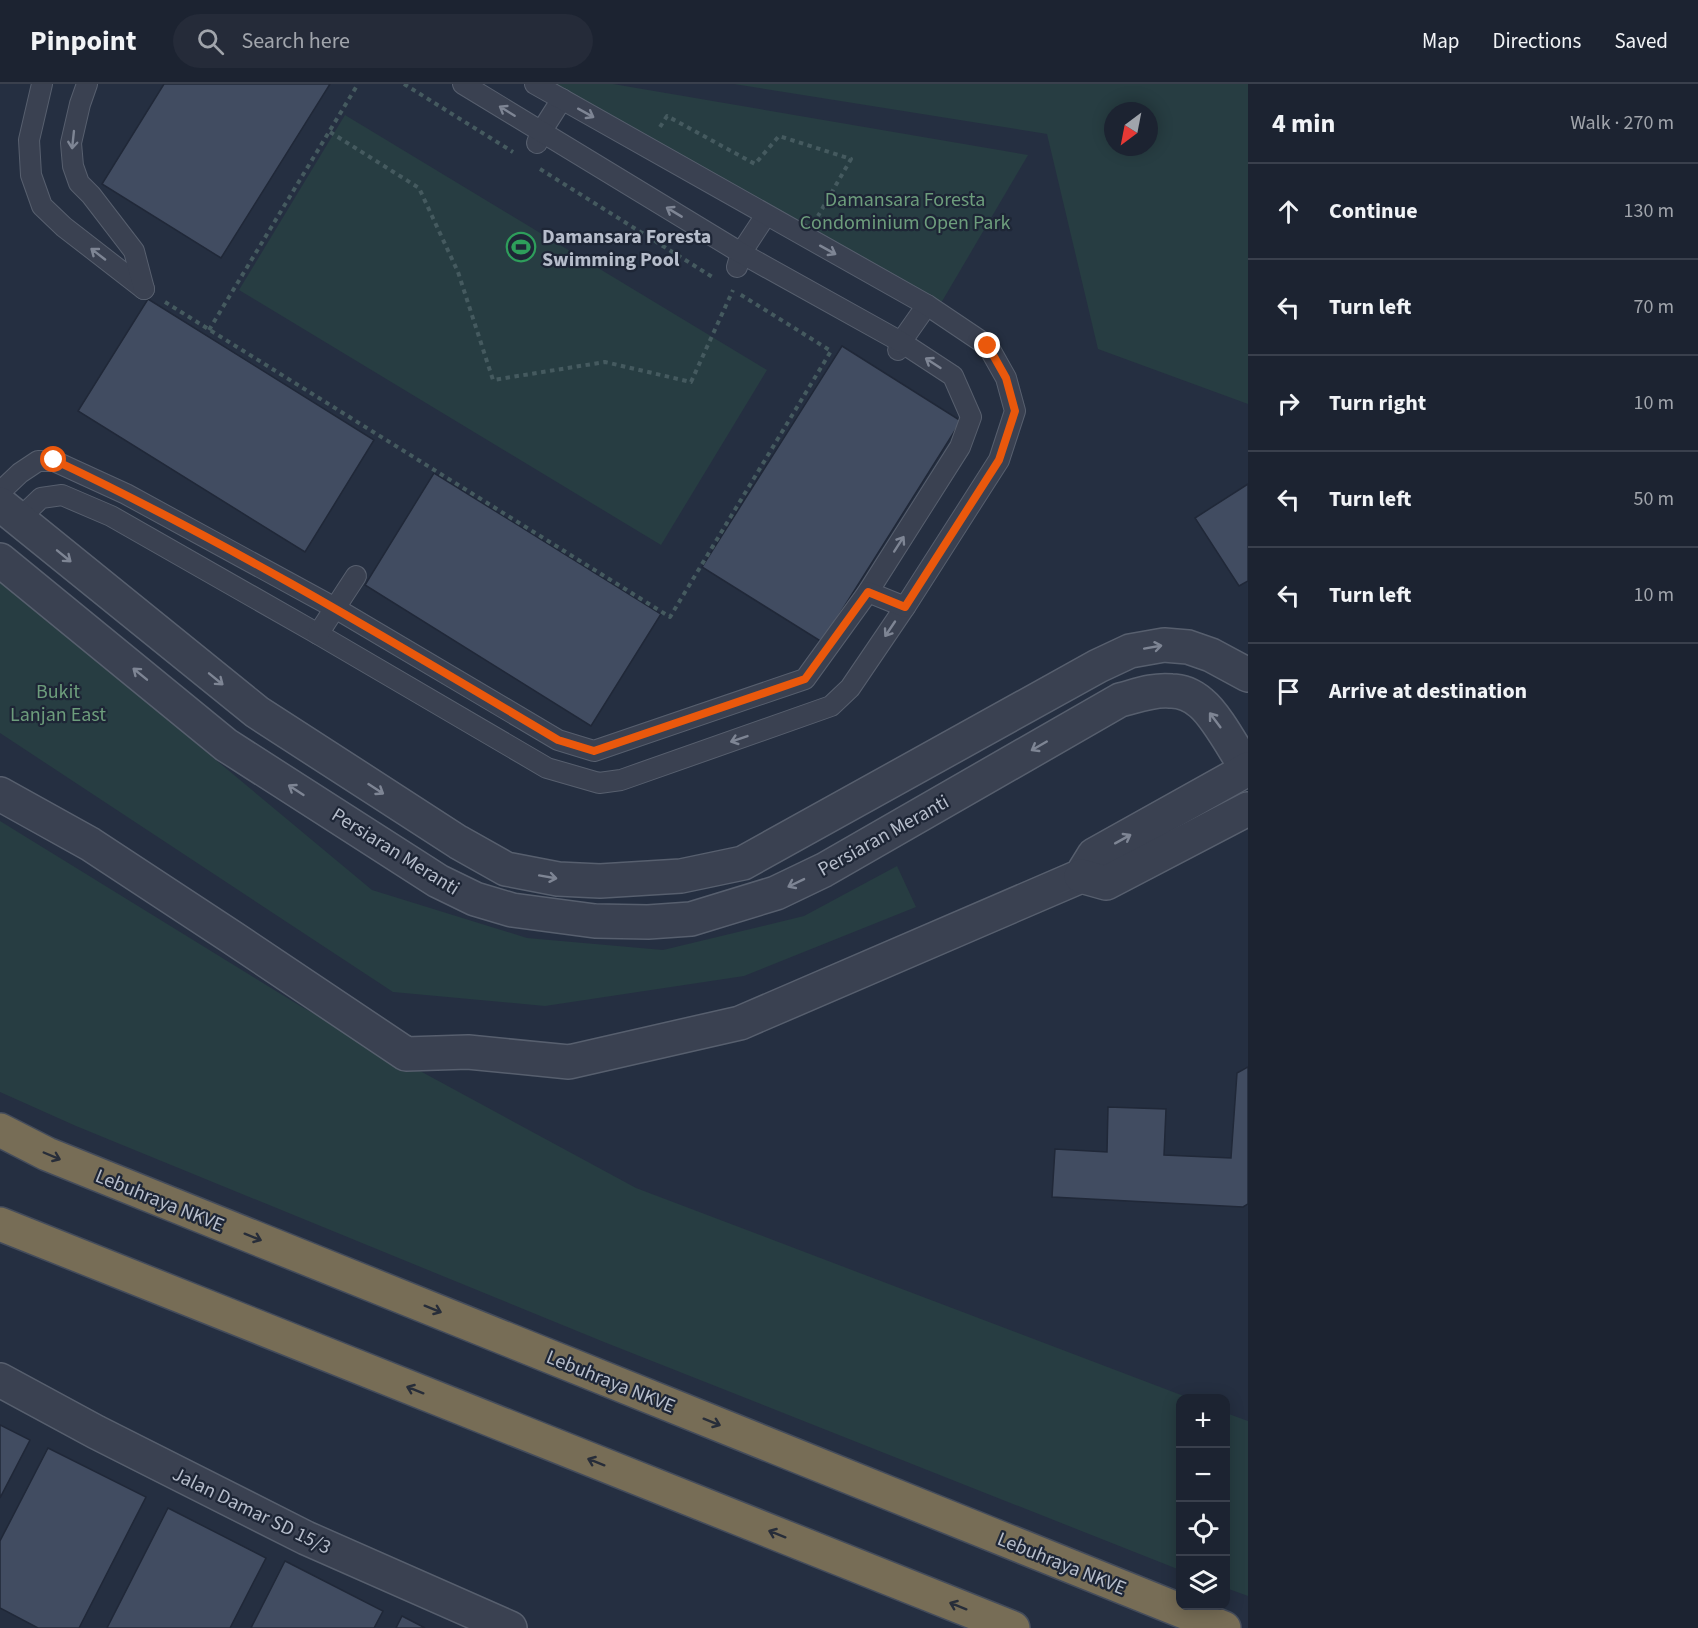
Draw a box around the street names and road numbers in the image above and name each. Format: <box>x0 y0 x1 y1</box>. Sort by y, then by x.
street label: Persiaran Meranti <box>813 788 954 884</box>
street label: Persiaran Meranti <box>326 801 465 902</box>
street label: Lebuhraya NKVE <box>91 1162 228 1240</box>
street label: Lebuhraya NKVE <box>542 1343 679 1421</box>
street label: Jalan Damar SD 15/3 <box>167 1460 336 1562</box>
street label: Lebuhraya NKVE <box>993 1525 1130 1603</box>

